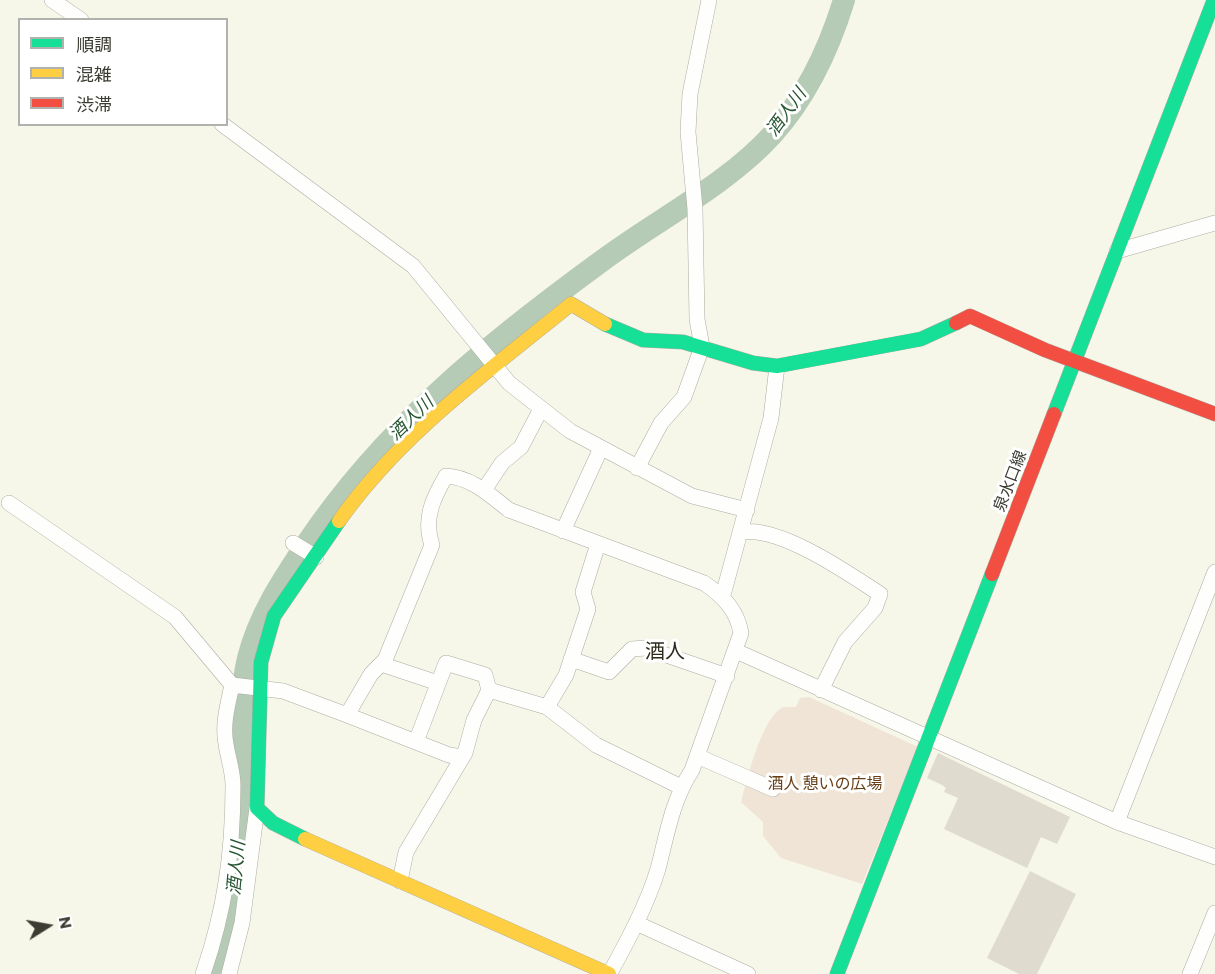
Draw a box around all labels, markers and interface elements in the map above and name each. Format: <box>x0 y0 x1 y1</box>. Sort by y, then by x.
legend <box>18 18 228 126</box>
text: 順調 <box>76 33 112 55</box>
text: 混雑 <box>76 63 112 85</box>
water label: 酒人川 <box>761 84 811 140</box>
text: 渋滞 <box>76 93 112 115</box>
water label: 酒人川 <box>384 391 438 445</box>
street label: 泉水口線 <box>990 448 1030 514</box>
district label: 酒人 <box>645 639 685 663</box>
park label: 酒人 憩いの広場 <box>767 774 883 794</box>
water label: 酒人川 <box>223 840 249 896</box>
north arrow <box>18 896 78 956</box>
text: N <box>56 915 77 930</box>

